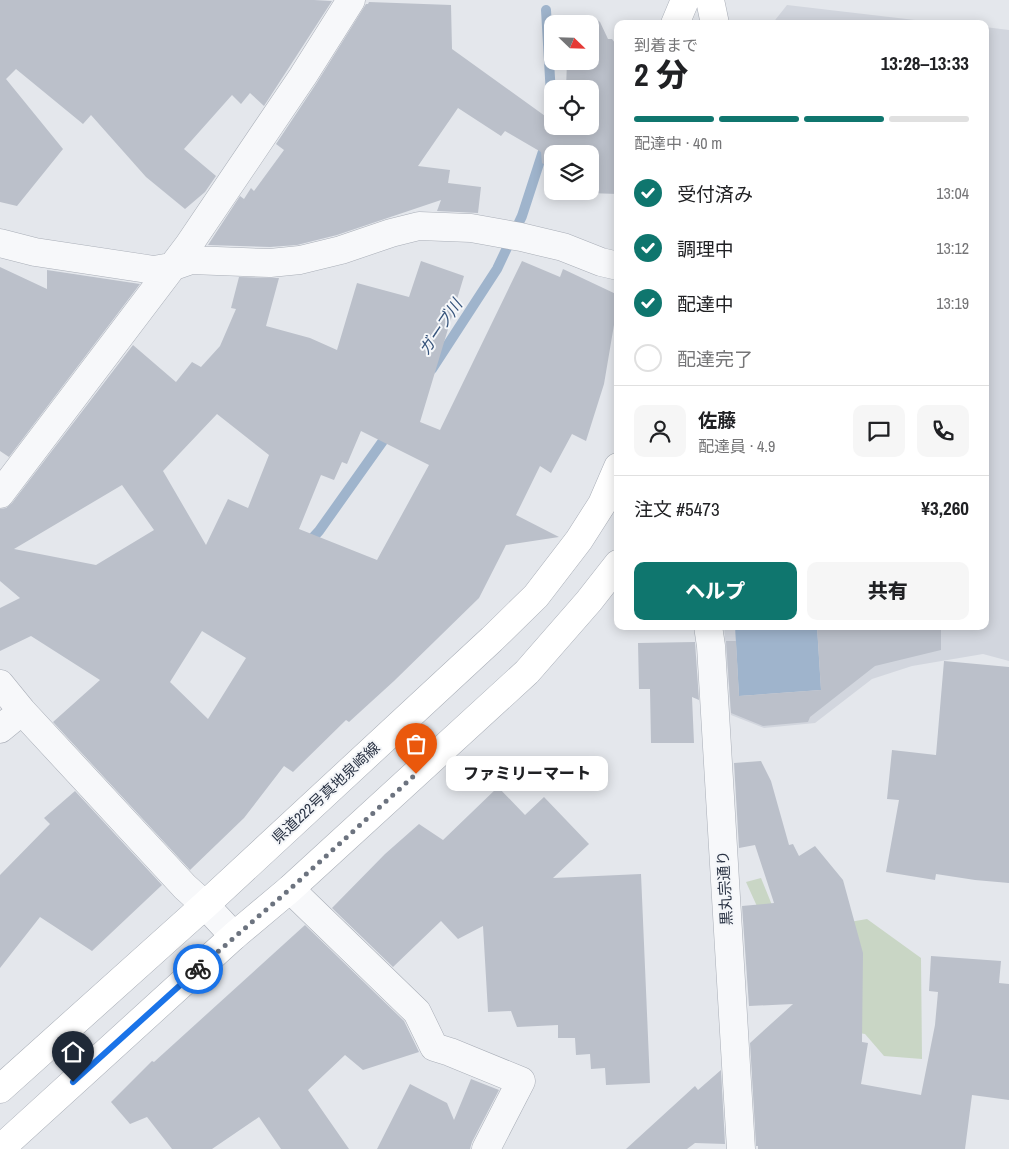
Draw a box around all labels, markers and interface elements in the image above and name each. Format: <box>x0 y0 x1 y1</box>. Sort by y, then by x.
north arrow <box>544 15 599 70</box>
map controls <box>544 15 599 200</box>
text: 到着まで <box>634 34 698 56</box>
text: 13:28–13:33 <box>881 50 969 76</box>
text: 2 分 <box>634 53 688 96</box>
button: locate <box>544 80 599 135</box>
text: 配達中 · 40 m <box>634 132 722 154</box>
button: layers <box>544 145 599 200</box>
icon: check <box>634 179 662 207</box>
text: 受付済み <box>677 181 753 207</box>
text: 13:04 <box>936 182 969 204</box>
icon: check <box>634 234 662 262</box>
text: 調理中 <box>677 236 734 262</box>
text: 13:12 <box>936 237 969 259</box>
icon: check <box>634 289 662 317</box>
text: 配達中 <box>677 291 734 317</box>
text: 13:19 <box>936 292 969 314</box>
water label: ガーブ川 <box>413 293 468 359</box>
text: 配達完了 <box>677 346 753 372</box>
button: person <box>634 405 686 457</box>
button: chat <box>853 405 905 457</box>
button: phone <box>917 405 969 457</box>
text: 佐藤 <box>698 407 736 433</box>
text: 配達員 · 4.9 <box>698 435 775 457</box>
text: ¥3,260 <box>921 495 969 521</box>
text: 注文 #5473 <box>634 496 720 522</box>
button: ヘルプ <box>634 562 797 620</box>
button: 共有 <box>807 562 969 620</box>
pin <box>395 723 437 774</box>
icon: bag <box>402 730 430 758</box>
street label: 県道222号真地泉崎線 <box>267 737 384 848</box>
callout: ファミリーマート <box>446 756 608 792</box>
text: ファミリーマート <box>463 762 591 784</box>
street label: 黒丸宗通り <box>712 850 737 926</box>
courier <box>173 944 223 994</box>
icon: bike <box>184 955 212 983</box>
pin <box>52 1031 94 1082</box>
icon: home <box>59 1038 87 1066</box>

